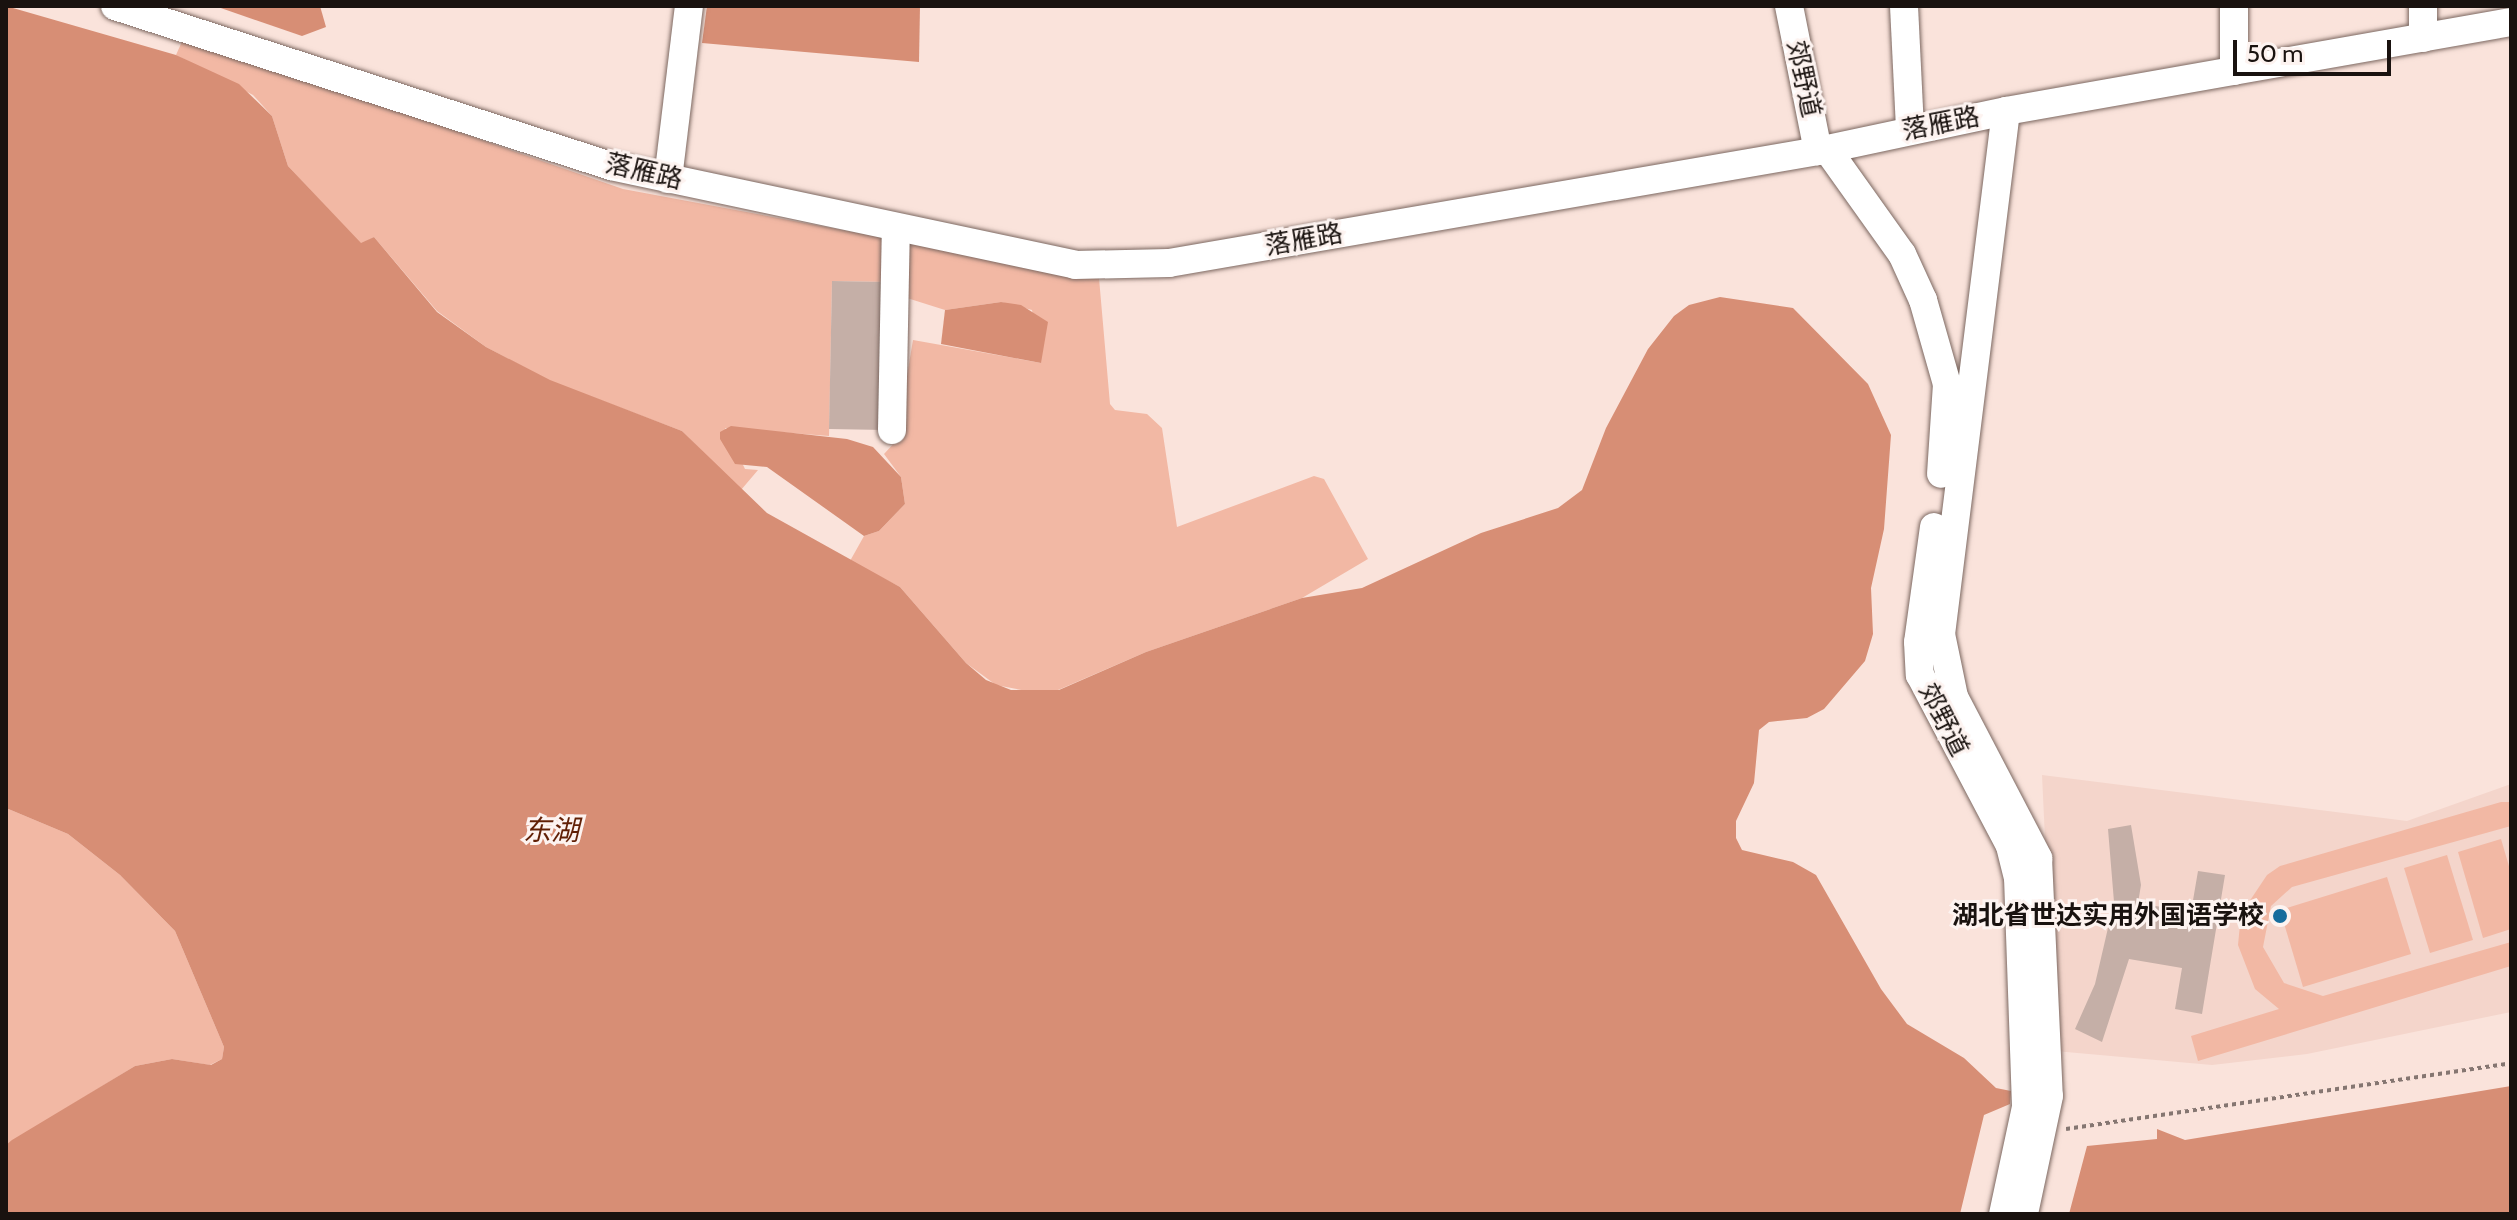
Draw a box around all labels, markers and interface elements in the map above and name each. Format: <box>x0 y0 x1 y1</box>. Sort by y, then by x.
scale bar <box>2237 24 2395 74</box>
street label: 郊野道 <box>1780 38 1826 120</box>
text: 50 m <box>2247 39 2303 68</box>
street label: 落雁路 <box>1900 101 1982 147</box>
street label: 落雁路 <box>602 148 686 196</box>
street label: 落雁路 <box>1263 218 1345 262</box>
street label: 郊野道 <box>1911 678 1975 762</box>
water label: 东湖 <box>523 813 579 847</box>
place label: 湖北省世达实用外国语学校 <box>1952 900 2264 932</box>
marker: 湖北省世达实用外国语学校 <box>2271 907 2289 925</box>

